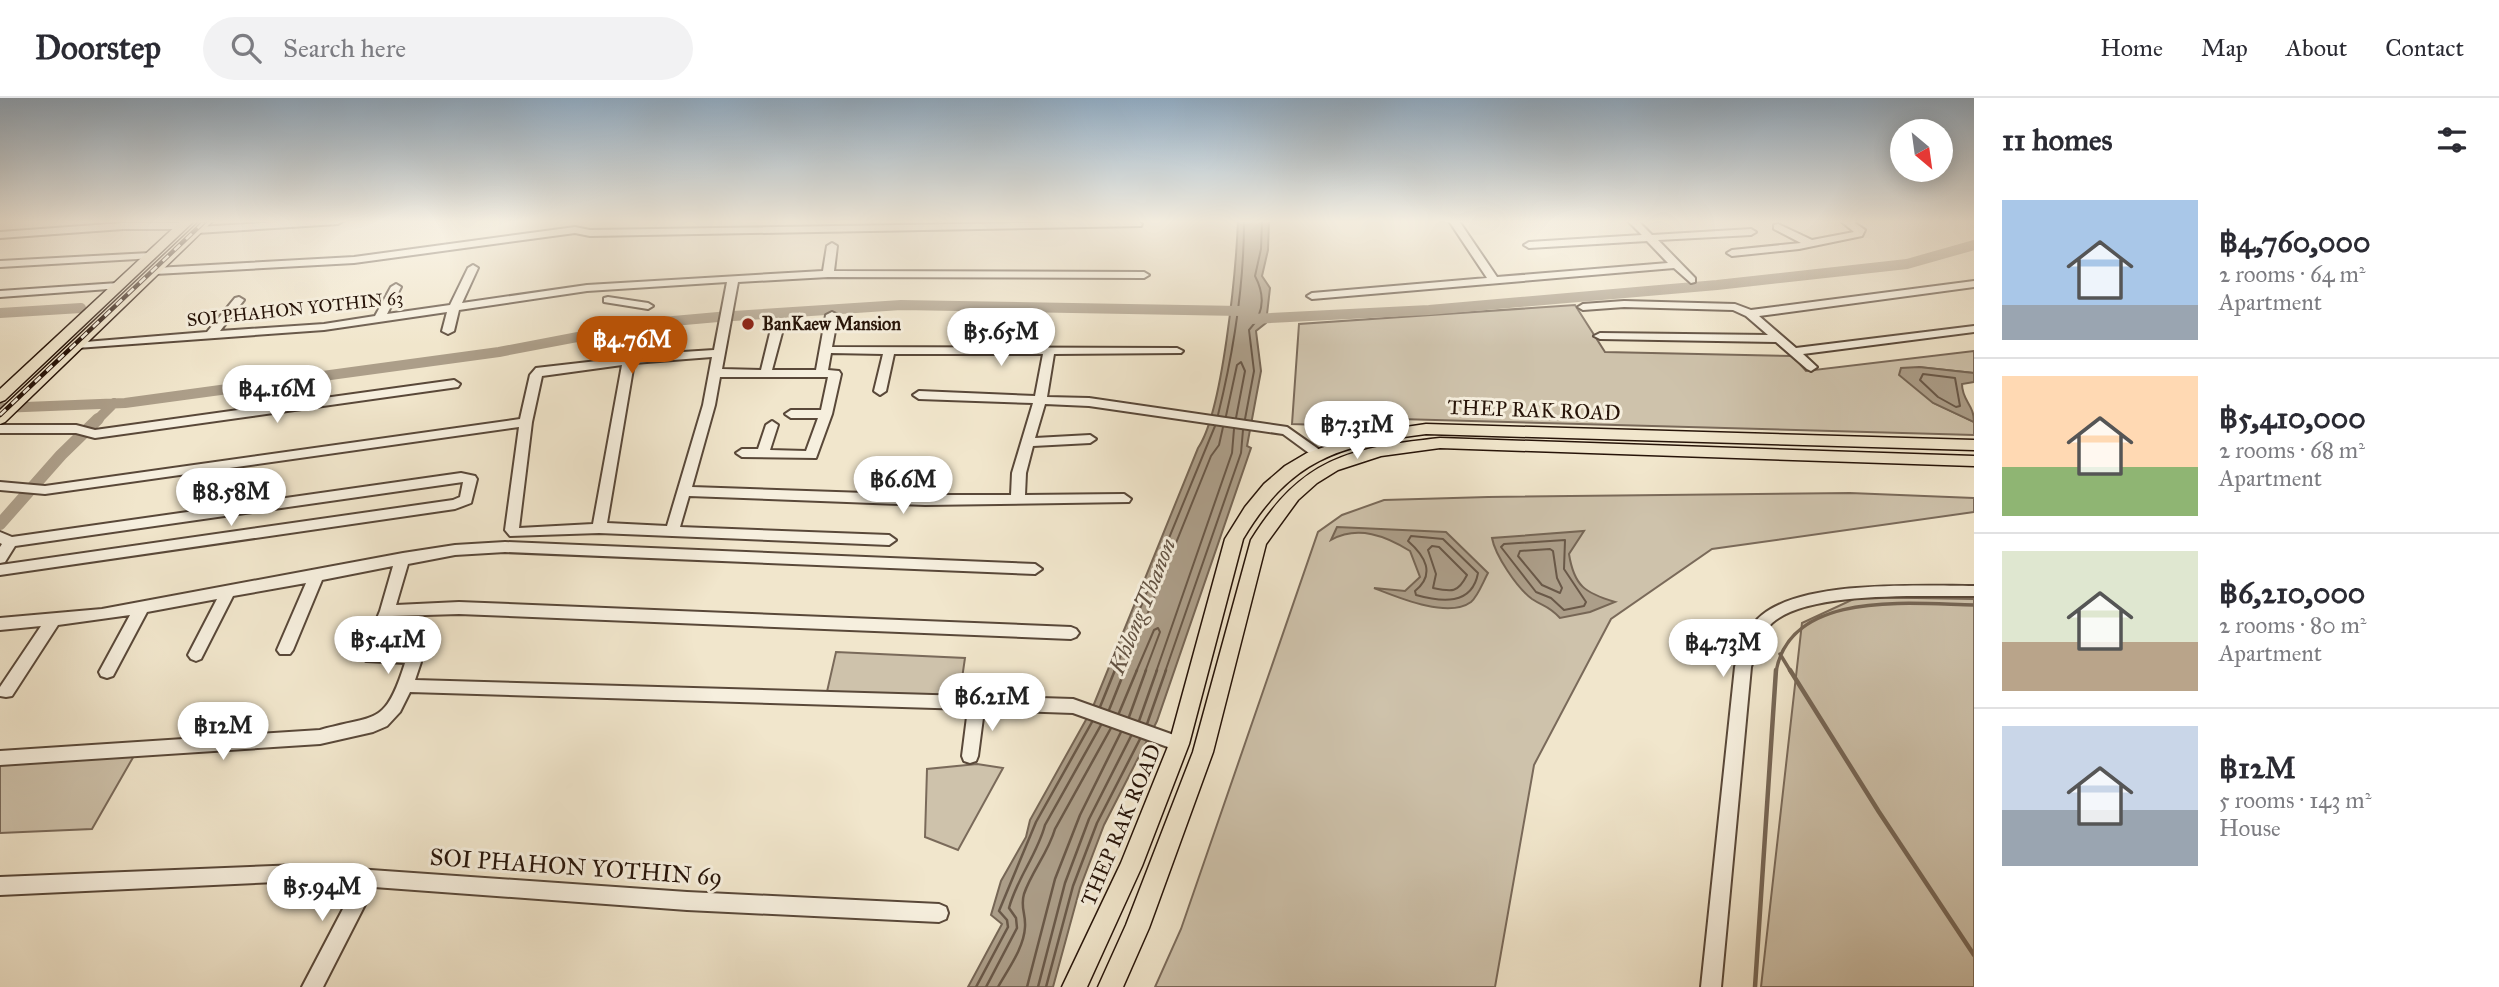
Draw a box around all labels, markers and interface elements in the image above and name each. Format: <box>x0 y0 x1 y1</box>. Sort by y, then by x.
search box <box>203 17 693 80</box>
text: Doorstep <box>35 28 161 68</box>
icon: search <box>227 29 265 67</box>
text: Search here <box>283 32 406 64</box>
text: Home <box>2100 33 2163 63</box>
text: Map <box>2201 33 2248 63</box>
text: About <box>2286 33 2347 63</box>
text: Contact <box>2385 33 2464 63</box>
north arrow <box>1890 119 1953 182</box>
map controls <box>1890 119 1953 182</box>
icon: filters <box>2433 121 2471 159</box>
text: 11 homes <box>2002 122 2113 158</box>
text: ฿4,760,000 <box>2219 224 2370 260</box>
icon: home <box>2058 228 2142 312</box>
text: 2 rooms · 64 m² <box>2219 260 2365 288</box>
street label: SOI PHAHON YOTHIN 63 <box>186 287 404 331</box>
text: Apartment <box>2219 288 2322 316</box>
pin: ฿5.65M <box>944 308 1058 368</box>
place label: BanKaew Mansion <box>762 313 901 335</box>
pin: ฿4.76M <box>575 316 689 376</box>
marker: BanKaew Mansion <box>740 316 756 332</box>
text: ฿5.65M <box>963 317 1039 345</box>
text: ฿4.76M <box>592 325 672 353</box>
pin: ฿4.16M <box>220 366 334 425</box>
text: ฿4.16M <box>238 374 316 402</box>
street label: THEP RAK ROAD <box>1447 394 1621 426</box>
text: ฿5,410,000 <box>2219 400 2366 436</box>
pin: ฿7.31M <box>1300 402 1414 461</box>
icon: home <box>2058 404 2142 488</box>
text: ฿7.31M <box>1320 410 1394 438</box>
text: 2 rooms · 68 m² <box>2219 436 2365 464</box>
pin: ฿6.6M <box>854 456 952 516</box>
text: Apartment <box>2219 464 2322 492</box>
text: ฿6.6M <box>870 465 936 493</box>
pin: ฿8.58M <box>174 468 288 528</box>
text: ฿8.58M <box>192 477 270 505</box>
water label: Khlong Thanon <box>1102 534 1182 679</box>
text: ฿6,210,000 <box>2219 575 2365 611</box>
icon: home <box>2058 579 2142 663</box>
text: 2 rooms · 80 m² <box>2219 611 2366 639</box>
pin: ฿5.41M <box>331 616 445 676</box>
pin: ฿4.73M <box>1666 620 1780 679</box>
text: ฿5.41M <box>350 625 426 653</box>
text: ฿4.73M <box>1685 628 1761 656</box>
text: Apartment <box>2219 639 2322 667</box>
pin: ฿6.21M <box>935 674 1049 733</box>
text: ฿6.21M <box>954 682 1030 710</box>
pin: ฿12M <box>182 702 264 762</box>
text: ฿12M <box>194 711 252 739</box>
street label: THEP RAK ROAD <box>1075 740 1167 910</box>
text: ฿12M <box>2219 750 2296 786</box>
icon: home <box>2058 754 2142 838</box>
text: 5 rooms · 143 m² <box>2219 786 2371 814</box>
text: House <box>2219 814 2281 842</box>
street label: SOI PHAHON YOTHIN 69 <box>429 842 723 892</box>
pin: ฿5.94M <box>265 864 379 923</box>
text: ฿5.94M <box>283 872 361 900</box>

